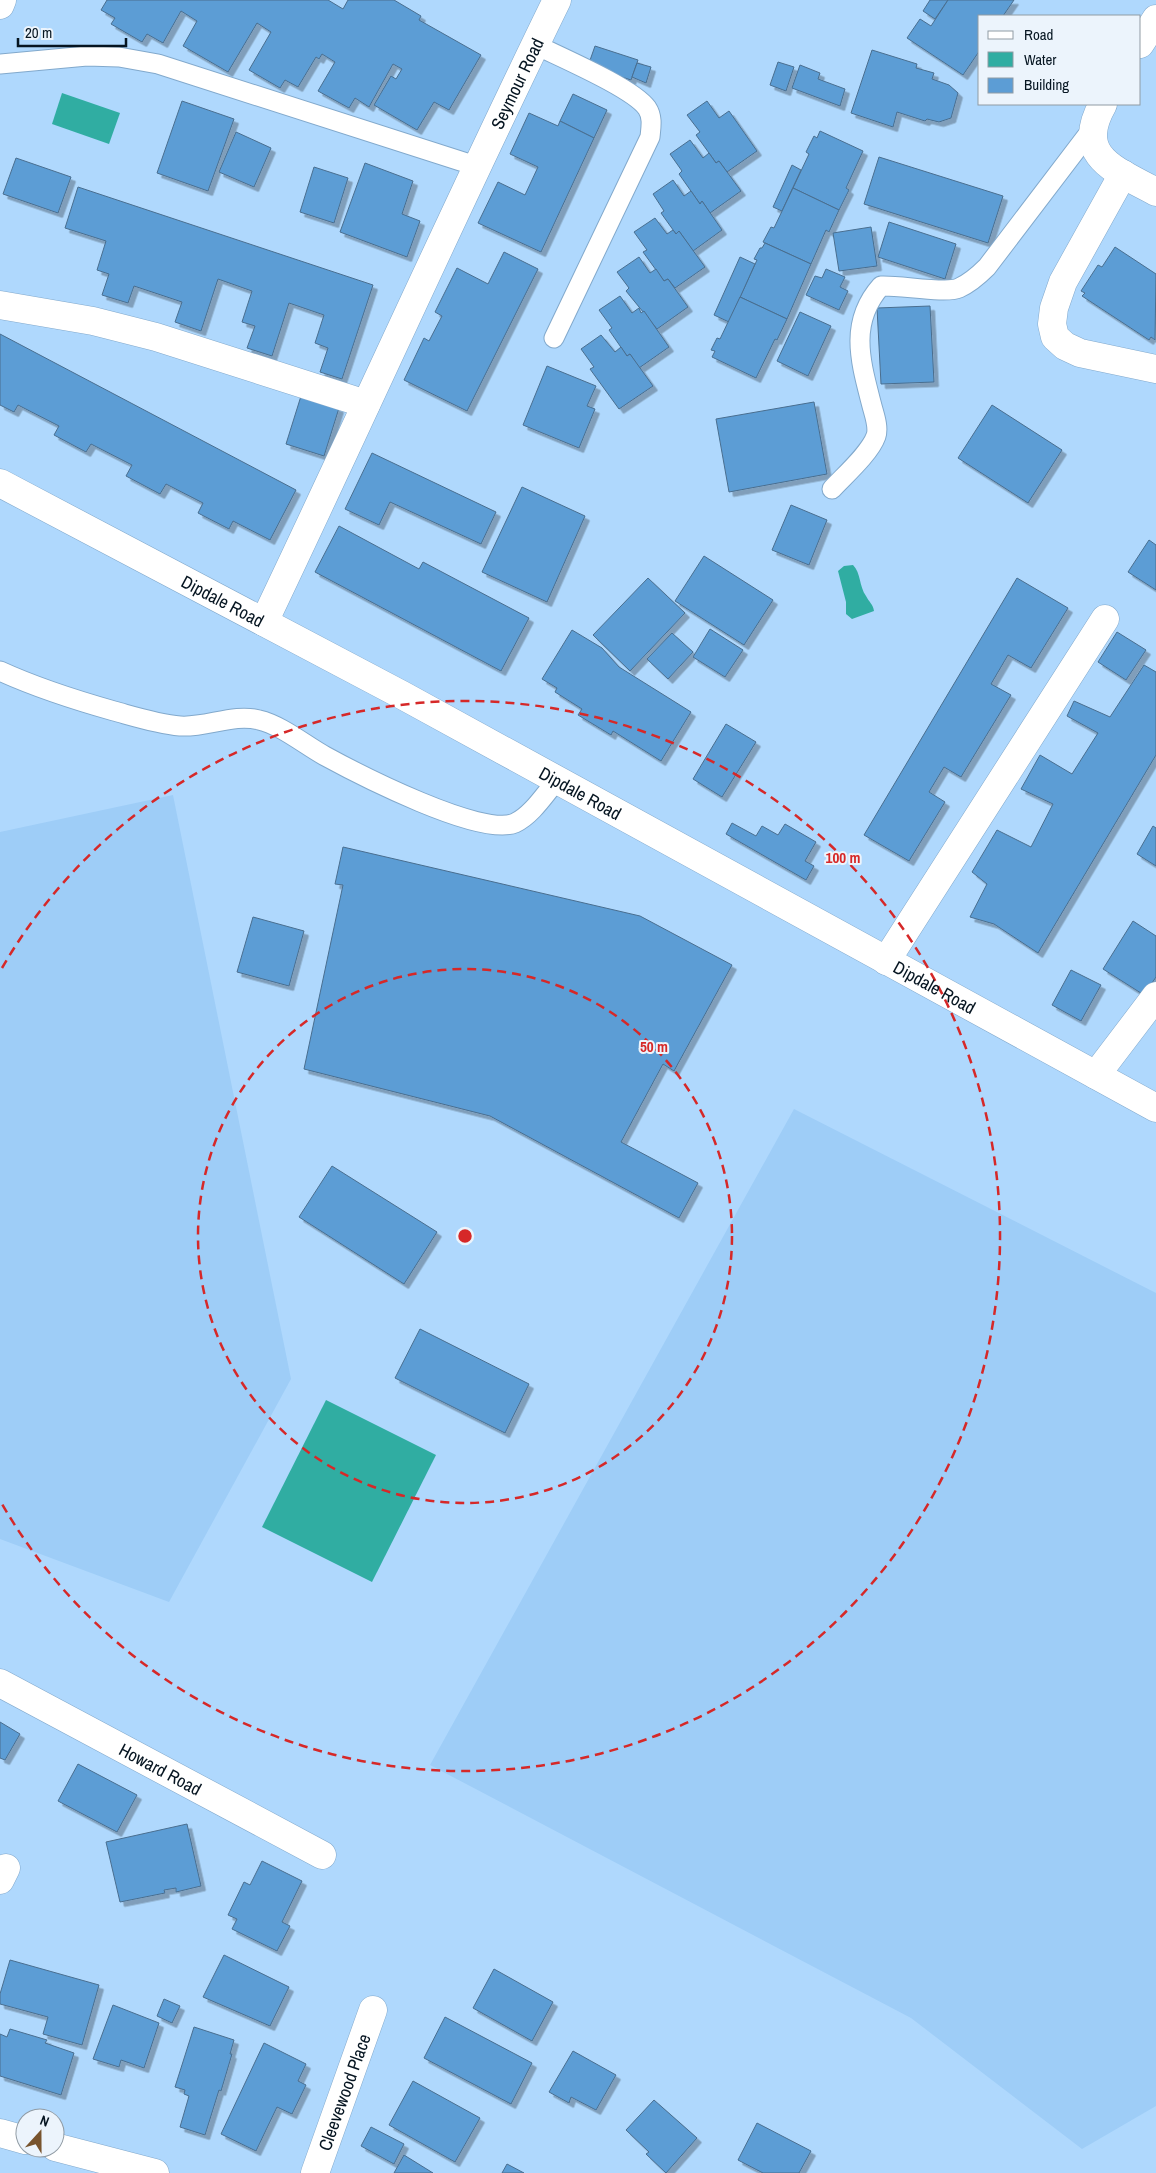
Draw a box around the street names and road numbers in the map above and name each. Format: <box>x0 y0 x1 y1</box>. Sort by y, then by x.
street label: Seymour Road <box>484 33 549 133</box>
street label: Dipdale Road <box>177 568 269 633</box>
street label: Dipdale Road <box>535 760 626 825</box>
street label: Dipdale Road <box>889 954 980 1020</box>
street label: Howard Road <box>115 1736 206 1801</box>
street label: Cleevewood Place <box>312 2030 376 2154</box>

